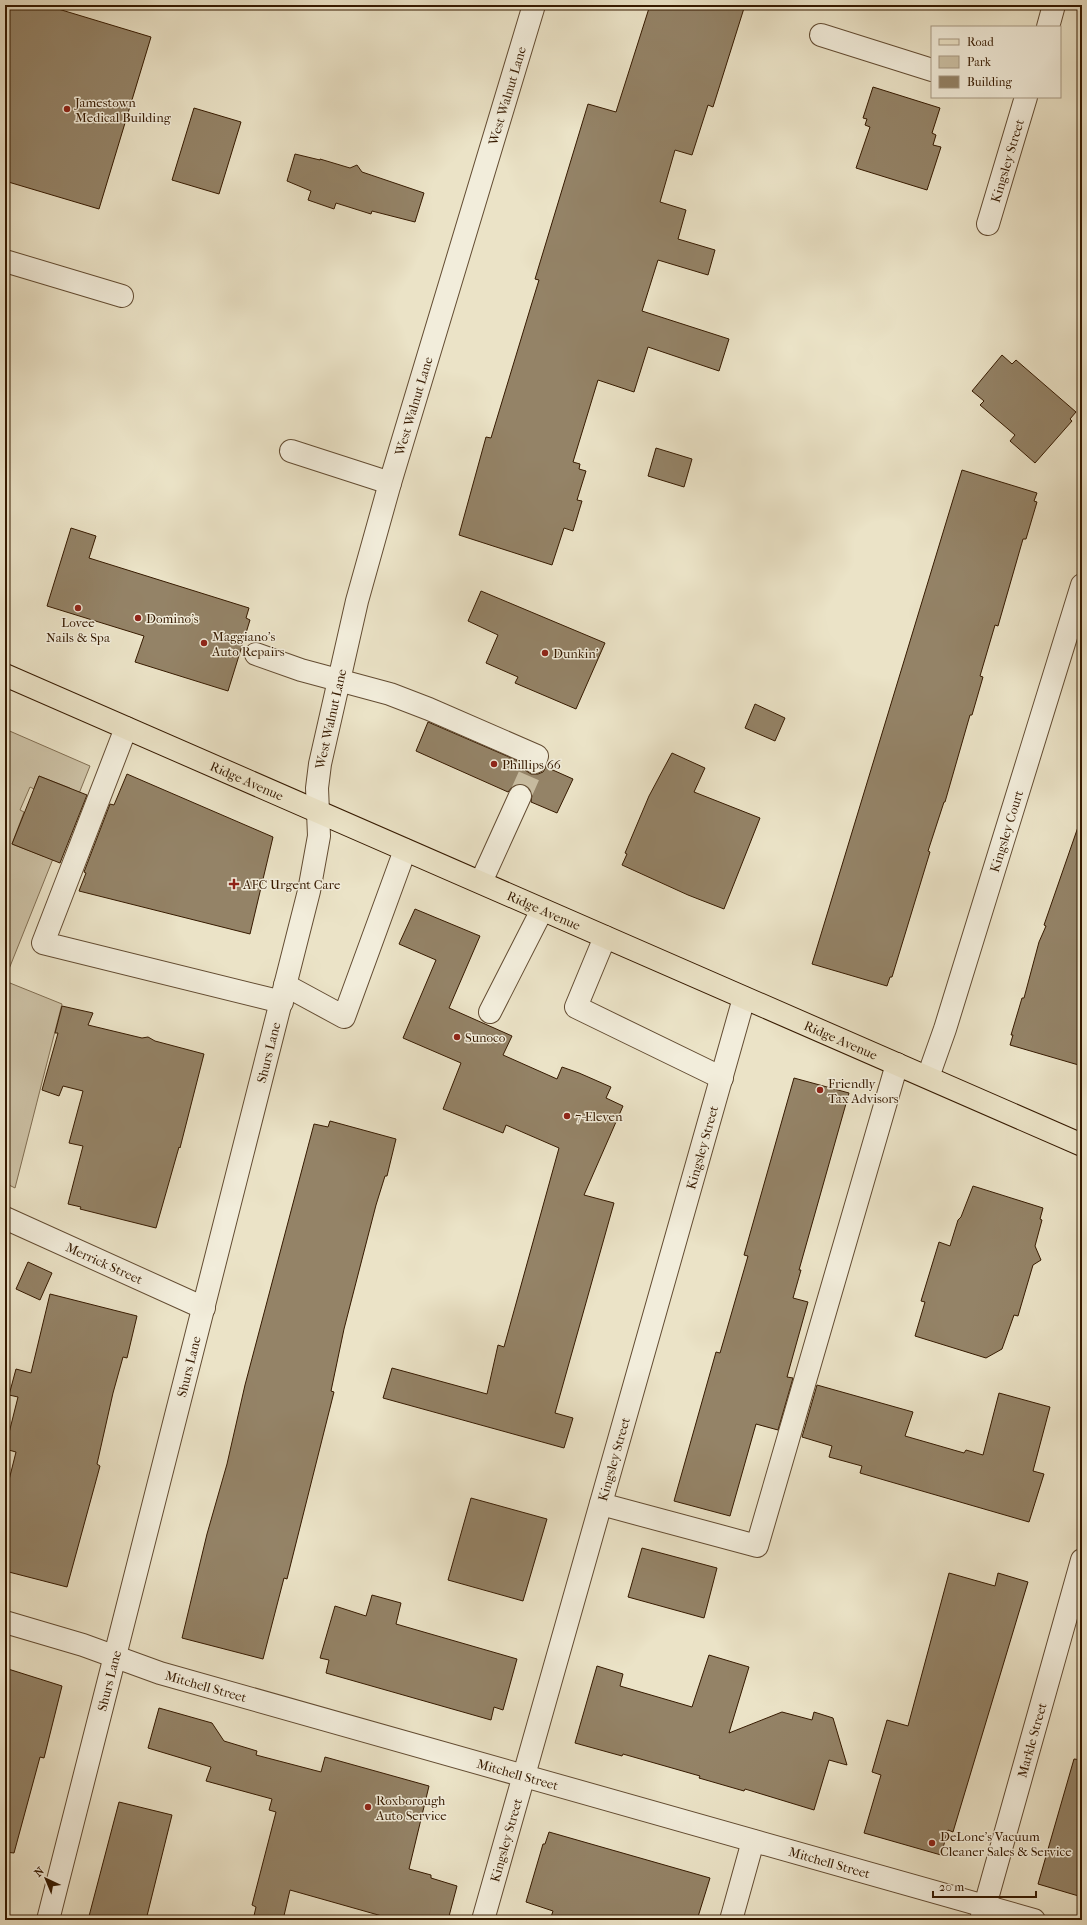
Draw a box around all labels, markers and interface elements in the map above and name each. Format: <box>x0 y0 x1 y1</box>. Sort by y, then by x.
legend <box>931 26 1061 98</box>
text: Road <box>967 35 994 49</box>
street label: West Walnut Lane <box>485 44 529 148</box>
text: Park <box>967 55 992 69</box>
text: Building <box>967 75 1012 89</box>
place label: Jamestown Medical Building <box>74 95 172 125</box>
marker: Jamestown Medical Building <box>62 104 72 114</box>
street label: Kingsley Street <box>987 117 1027 204</box>
street label: West Walnut Lane <box>391 354 435 458</box>
marker: Lovee Nails & Spa <box>73 603 83 613</box>
place label: Domino's <box>146 611 199 626</box>
marker: Domino's <box>133 613 143 623</box>
place label: Lovee Nails & Spa <box>46 615 111 645</box>
place label: Maggiano's Auto Repairs <box>211 629 285 659</box>
marker: Maggiano's Auto Repairs <box>199 638 209 648</box>
place label: Dunkin' <box>553 646 599 661</box>
marker: Dunkin' <box>540 648 550 658</box>
street label: West Walnut Lane <box>311 667 349 771</box>
place label: Phillips 66 <box>502 757 562 772</box>
street label: Ridge Avenue <box>208 758 286 803</box>
marker: Phillips 66 <box>489 759 499 769</box>
street label: Kingsley Court <box>986 788 1026 874</box>
place label: AFC Urgent Care <box>242 877 341 892</box>
marker: AFC Urgent Care <box>228 878 240 890</box>
street label: Ridge Avenue <box>505 888 583 933</box>
street label: Ridge Avenue <box>802 1017 880 1063</box>
street label: Shurs Lane <box>253 1020 283 1084</box>
place label: Sunoco <box>465 1030 506 1045</box>
marker: Sunoco <box>452 1032 462 1042</box>
place label: Friendly Tax Advisors <box>828 1076 899 1106</box>
marker: Friendly Tax Advisors <box>815 1085 825 1095</box>
street label: Kingsley Street <box>683 1103 721 1191</box>
place label: 7-Eleven <box>575 1109 623 1124</box>
marker: 7-Eleven <box>562 1111 572 1121</box>
street label: Merrick Street <box>64 1239 145 1287</box>
street label: Shurs Lane <box>173 1334 203 1399</box>
street label: Kingsley Street <box>594 1415 633 1503</box>
street label: Shurs Lane <box>94 1648 124 1713</box>
street label: Mitchell Street <box>163 1667 249 1705</box>
street label: Markle Street <box>1014 1700 1049 1779</box>
street label: Mitchell Street <box>475 1755 561 1793</box>
place label: Roxborough Auto Service <box>375 1793 447 1823</box>
street label: Kingsley Street <box>487 1796 525 1884</box>
marker: Roxborough Auto Service <box>363 1802 373 1812</box>
place label: DeLone's Vacuum Cleaner Sales & Service <box>940 1829 1072 1859</box>
marker: DeLone's Vacuum Cleaner Sales & Service <box>927 1838 937 1848</box>
street label: Mitchell Street <box>787 1844 872 1881</box>
north arrow <box>26 1859 66 1899</box>
text: N <box>32 1864 47 1880</box>
scale bar <box>933 1873 1036 1899</box>
text: 20 m <box>939 1880 964 1894</box>

